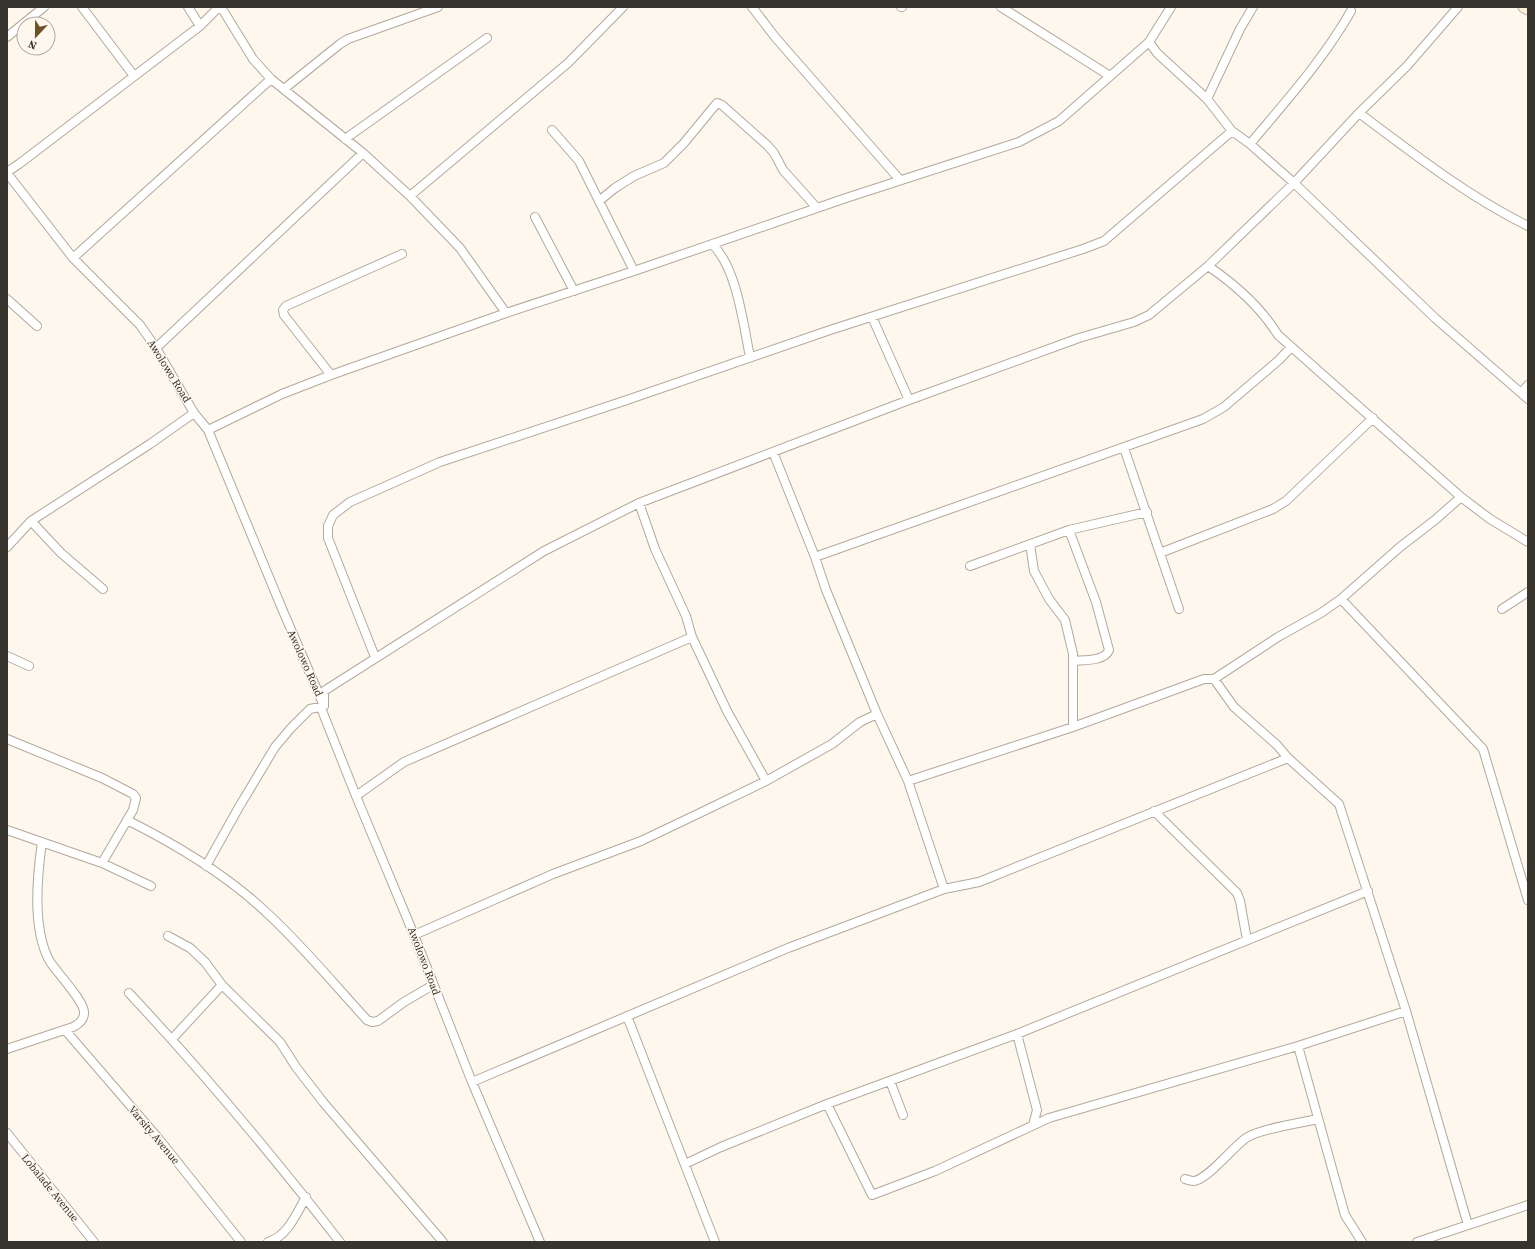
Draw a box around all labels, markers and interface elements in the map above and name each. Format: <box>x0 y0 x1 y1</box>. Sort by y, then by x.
north arrow <box>16 16 56 56</box>
text: N <box>26 36 39 53</box>
street label: Awolowo Road <box>144 337 195 406</box>
street label: Awolowo Road <box>284 627 327 700</box>
street label: Awolowo Road <box>404 925 444 998</box>
street label: Varsity Avenue <box>125 1102 183 1168</box>
street label: Lobalade Avenue <box>18 1151 82 1226</box>

